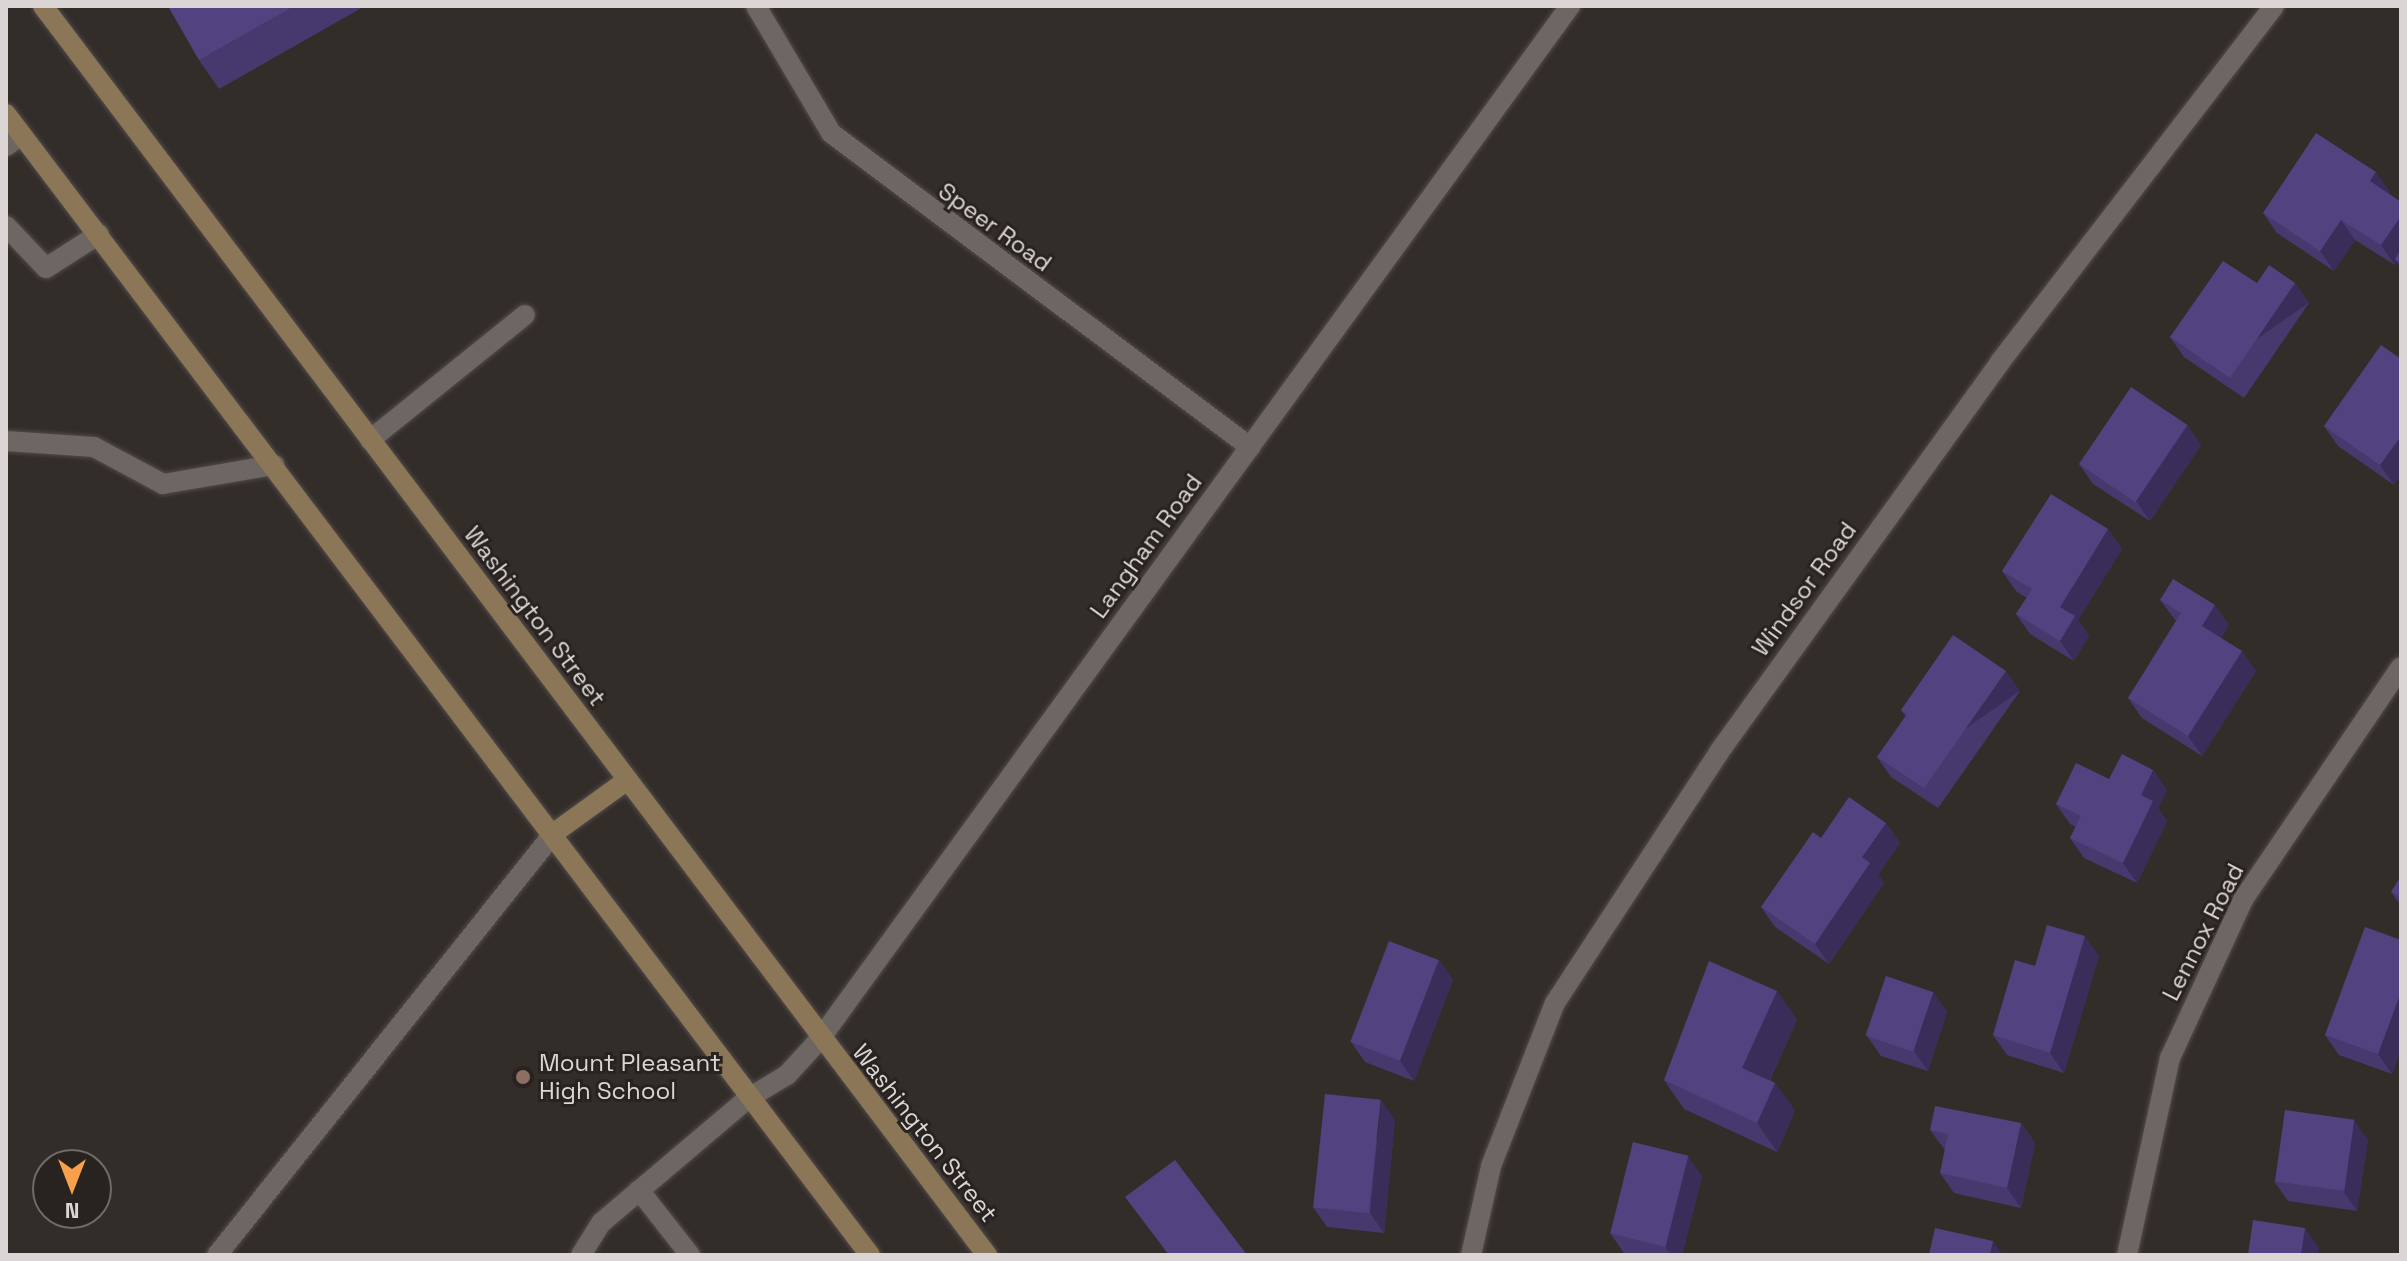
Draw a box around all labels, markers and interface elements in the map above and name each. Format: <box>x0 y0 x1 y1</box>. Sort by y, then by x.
street label: Speer Road <box>933 176 1057 278</box>
street label: Langham Road <box>1084 468 1208 624</box>
street label: Windsor Road <box>1746 516 1862 662</box>
street label: Washington Street <box>458 520 612 712</box>
street label: Lennox Road <box>2156 859 2250 1005</box>
street label: Washington Street <box>847 1038 1003 1228</box>
place label: Mount Pleasant High School <box>539 1049 721 1105</box>
marker: Mount Pleasant High School <box>514 1068 532 1086</box>
north arrow <box>32 1149 112 1229</box>
text: N <box>65 1197 79 1225</box>

